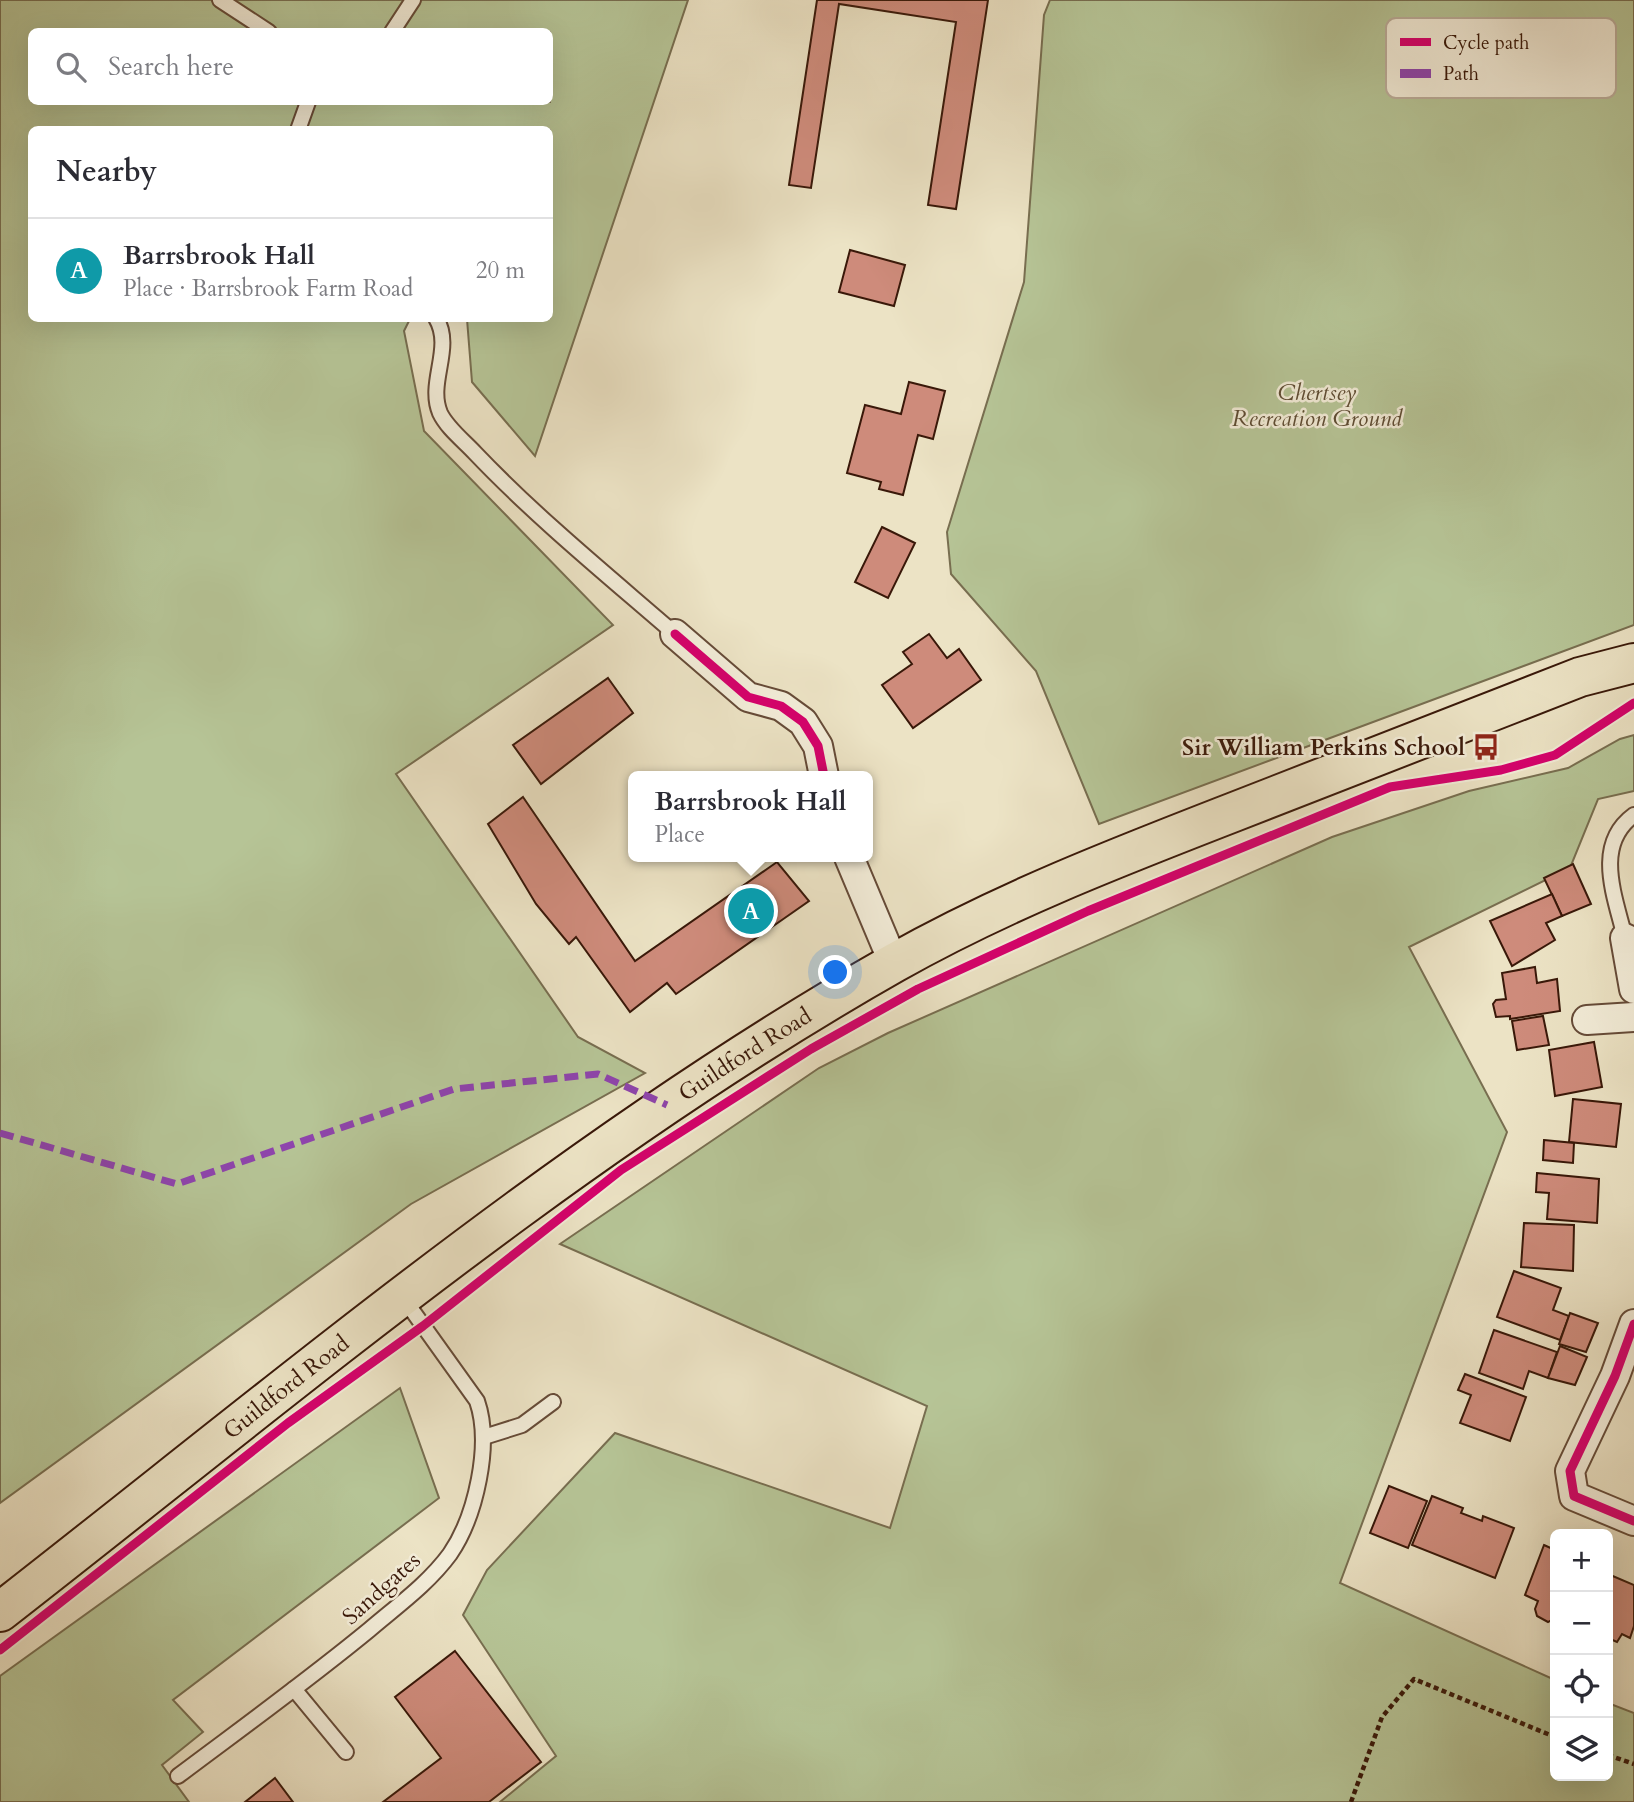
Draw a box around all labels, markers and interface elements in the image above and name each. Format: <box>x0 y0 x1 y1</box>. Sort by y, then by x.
legend <box>1386 18 1616 98</box>
search box <box>28 28 553 105</box>
text: Cycle path <box>1443 30 1530 56</box>
icon: search <box>52 48 90 86</box>
text: Search here <box>108 49 234 84</box>
text: Path <box>1443 61 1479 87</box>
text: Nearby <box>56 151 157 192</box>
text: Barrsbrook Hall <box>123 238 315 273</box>
text: A <box>70 255 88 286</box>
text: 20 m <box>476 255 525 286</box>
text: Place · Barrsbrook Farm Road <box>123 273 413 304</box>
park label: Chertsey Recreation Ground <box>1232 377 1403 434</box>
place label: Sir William Perkins School <box>1182 732 1465 763</box>
bus stop icon: Sir William Perkins School <box>1471 732 1501 762</box>
popup <box>628 771 873 862</box>
text: Barrsbrook Hall <box>655 784 846 819</box>
text: Place <box>655 819 705 850</box>
pin: A <box>728 885 774 937</box>
your location <box>818 955 852 989</box>
street label: Guildford Road <box>672 1000 818 1109</box>
street label: Guildford Road <box>217 1327 356 1446</box>
map controls <box>1550 1529 1613 1781</box>
button: + <box>1550 1529 1613 1592</box>
street label: Sandgates <box>336 1545 427 1632</box>
button: − <box>1550 1592 1613 1655</box>
button: locate <box>1550 1655 1613 1718</box>
button: layers <box>1550 1718 1613 1781</box>

